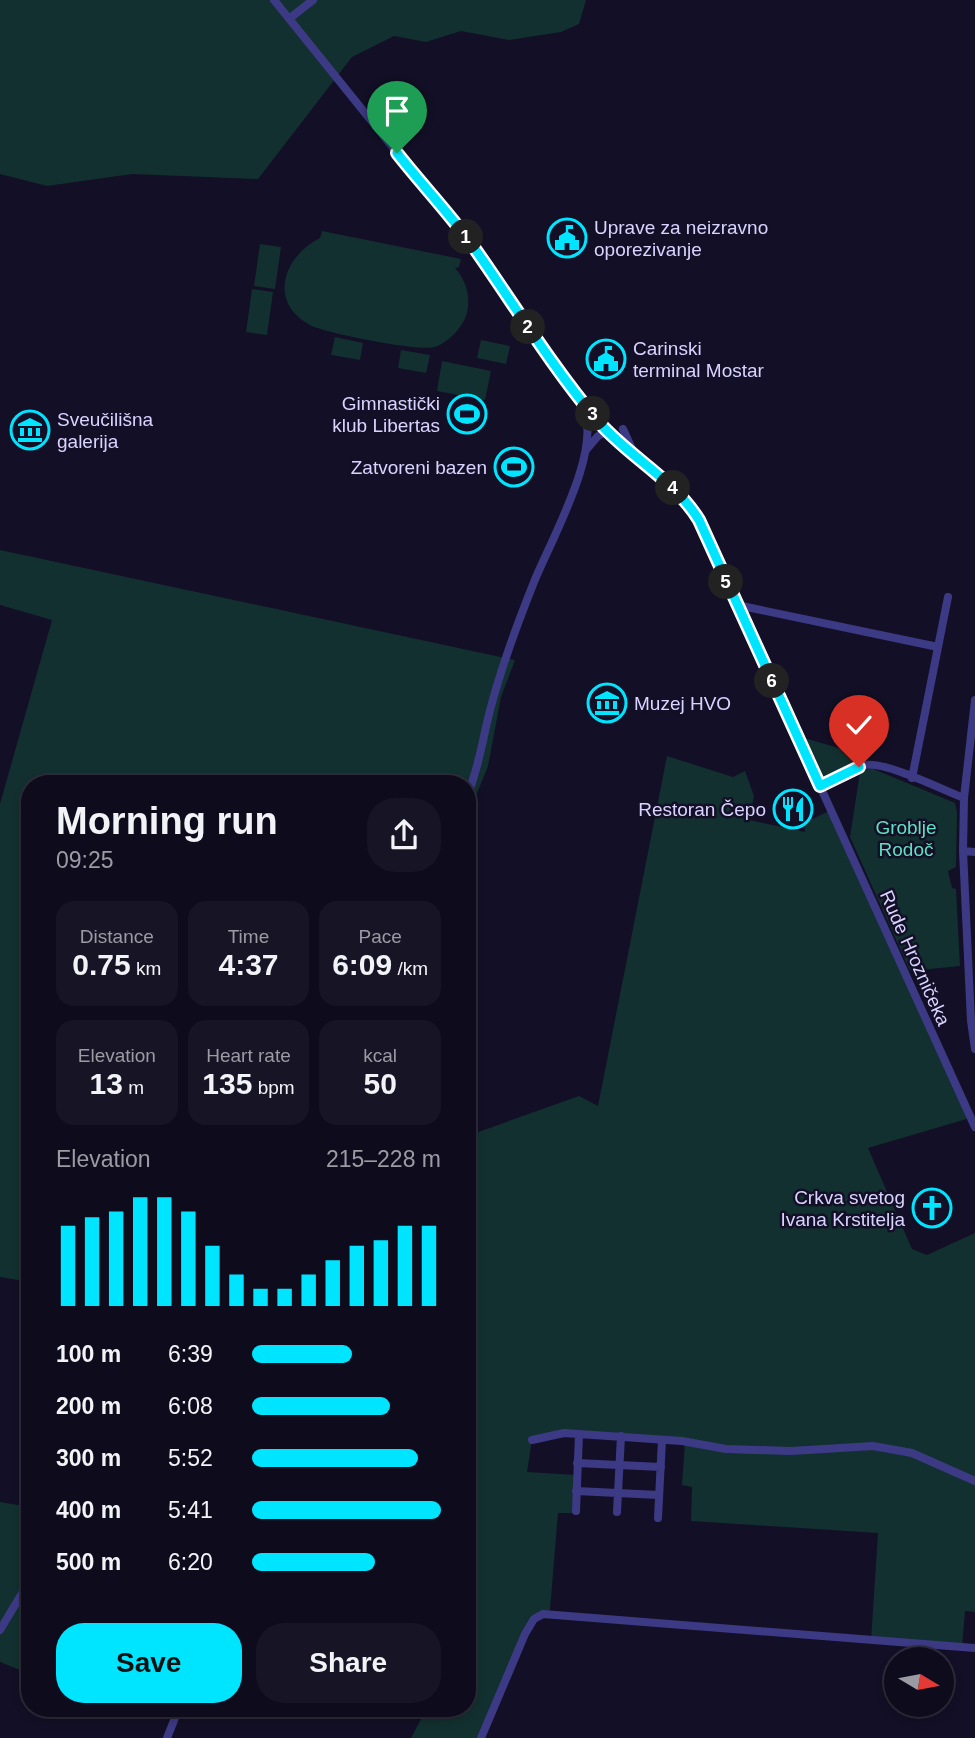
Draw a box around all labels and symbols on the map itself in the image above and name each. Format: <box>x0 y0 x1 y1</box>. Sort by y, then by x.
pin <box>367 81 427 153</box>
public building icon: Uprave za neizravno oporezivanje <box>546 217 588 259</box>
place label: Uprave za neizravno oporezivanje <box>594 217 768 260</box>
pin: 1 <box>448 219 484 254</box>
pin: 2 <box>510 310 546 344</box>
public building icon: Carinski terminal Mostar <box>585 338 627 380</box>
place label: Carinski terminal Mostar <box>633 338 765 381</box>
place label: Gimnastički klub Libertas <box>332 393 440 436</box>
sports icon: Gimnastički klub Libertas <box>446 393 488 435</box>
pin: 3 <box>576 396 610 432</box>
museum icon: Sveučilišna galerija <box>9 409 51 451</box>
place label: Sveučilišna galerija <box>57 409 154 452</box>
sports icon: Zatvoreni bazen <box>493 446 535 488</box>
place label: Zatvoreni bazen <box>351 457 487 478</box>
pin: 4 <box>656 470 690 505</box>
pin: 5 <box>708 564 744 600</box>
pin: 6 <box>754 664 790 698</box>
museum icon: Muzej HVO <box>586 682 628 724</box>
place label: Muzej HVO <box>634 693 731 714</box>
pin <box>829 695 889 767</box>
restaurant icon: Restoran Čepo <box>772 788 814 830</box>
place label: Restoran Čepo <box>638 799 766 820</box>
park label: Groblje Rodoč <box>875 817 937 860</box>
street label: Rude Hrozničeka <box>876 887 954 1029</box>
place label: Crkva svetog Ivana Krstitelja <box>780 1187 905 1230</box>
church icon: Crkva svetog Ivana Krstitelja <box>911 1187 953 1229</box>
north arrow <box>884 1647 954 1717</box>

